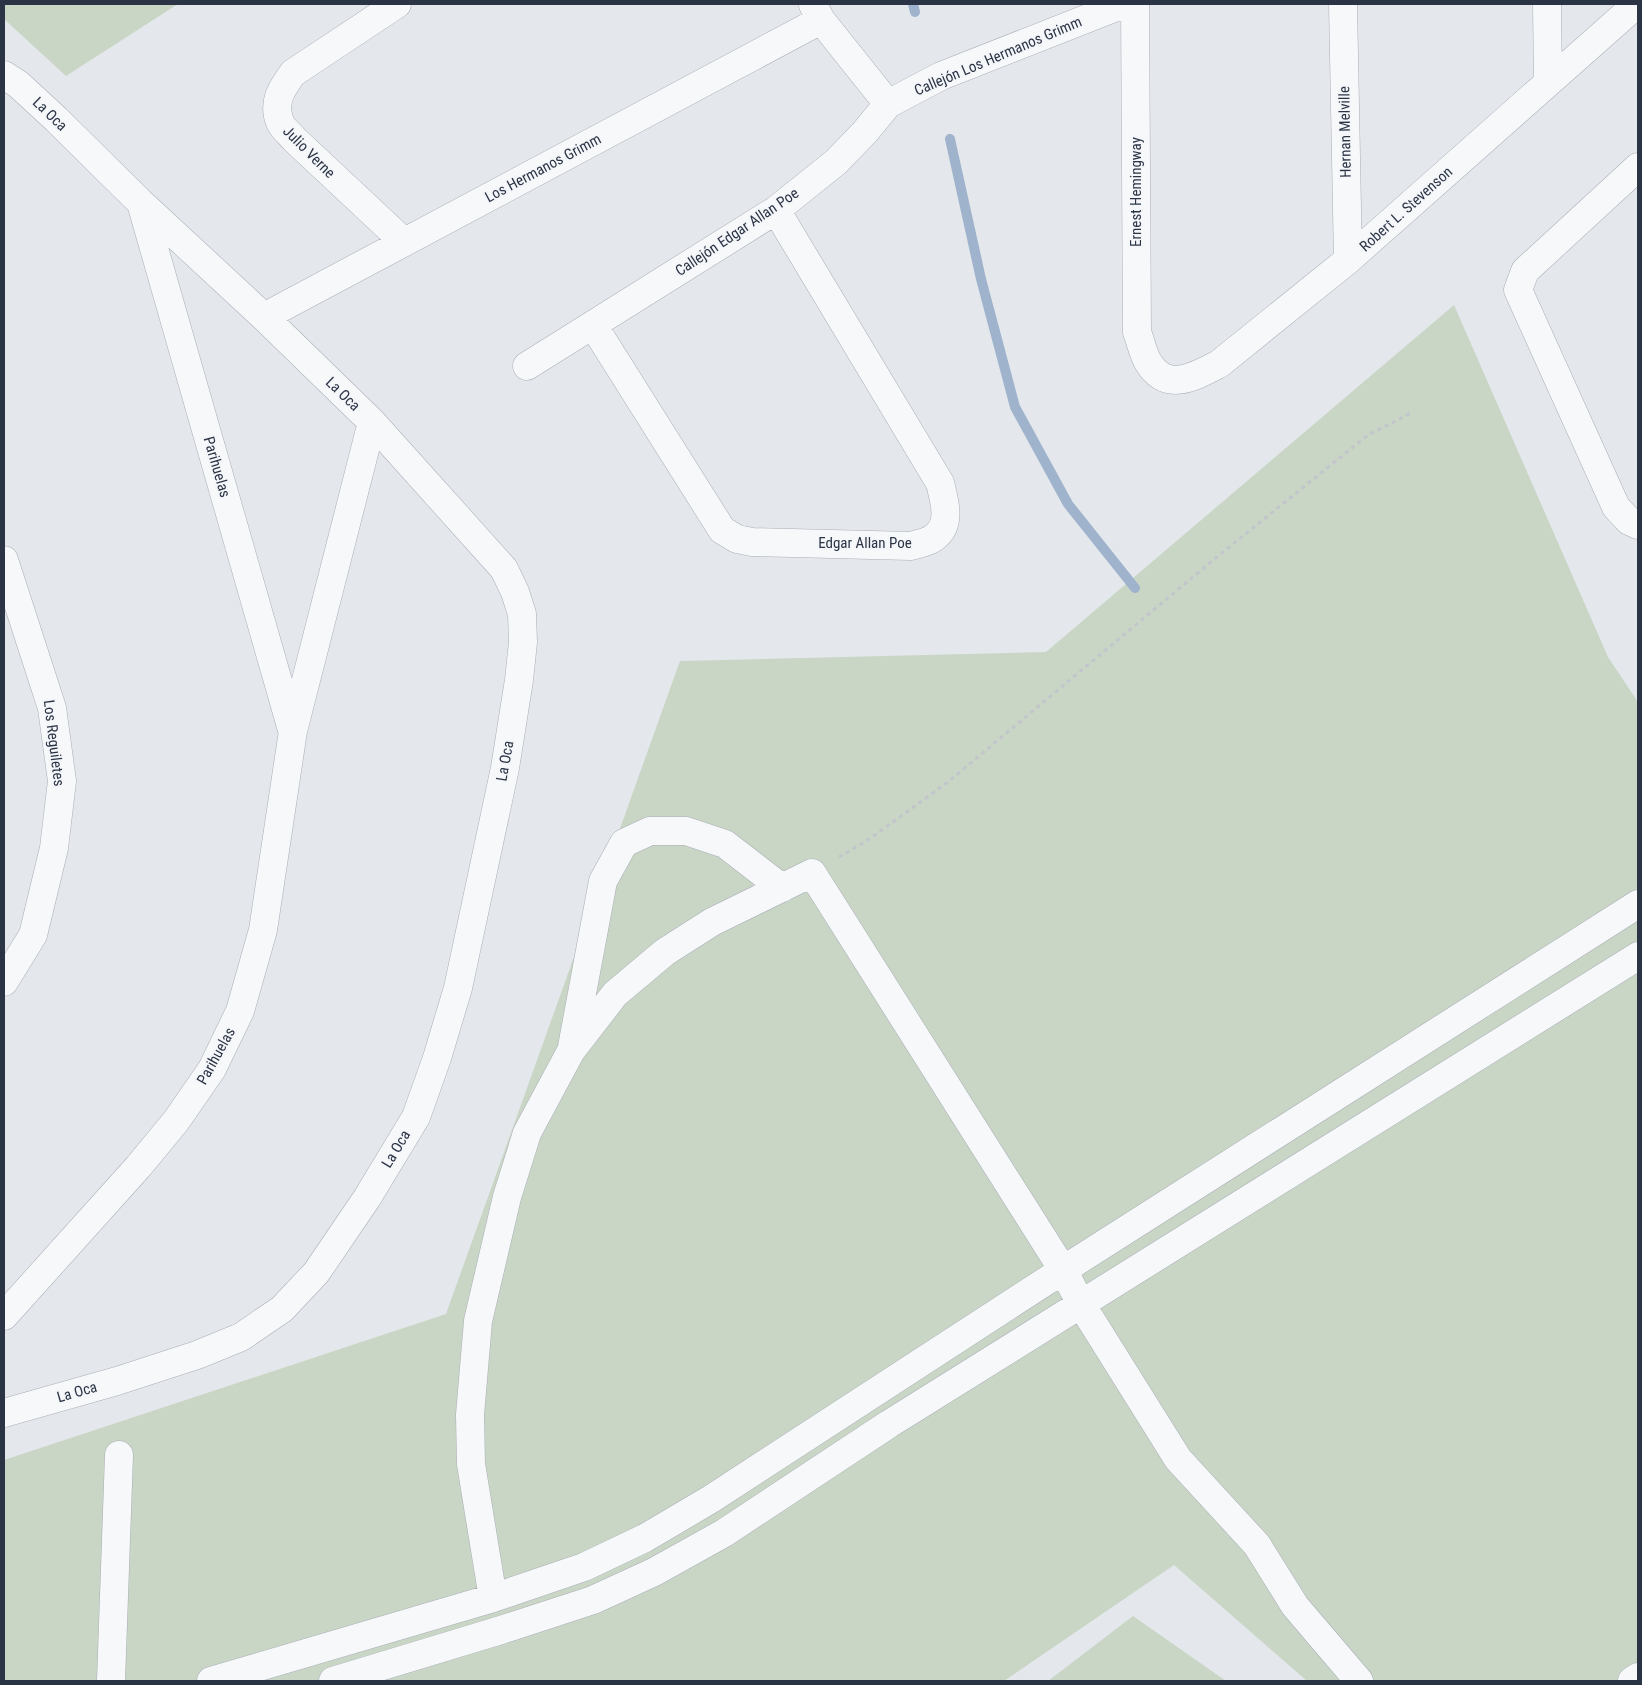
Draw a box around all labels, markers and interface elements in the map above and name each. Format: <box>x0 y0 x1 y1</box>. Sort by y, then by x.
street label: Callejón Los Hermanos Grimm <box>912 13 1084 99</box>
street label: Hernan Melville <box>1335 86 1355 178</box>
street label: La Oca <box>29 93 71 135</box>
street label: Julio Verne <box>279 122 339 182</box>
street label: Los Hermanos Grimm <box>482 130 604 206</box>
street label: Ernest Hemingway <box>1127 137 1145 247</box>
street label: Robert L. Stevenson <box>1356 163 1456 255</box>
street label: Callejón Edgar Allan Poe <box>672 184 802 280</box>
street label: La Oca <box>322 373 364 415</box>
street label: Parihuelas <box>200 435 234 500</box>
street label: Edgar Allan Poe <box>818 534 912 552</box>
street label: Los Reguiletes <box>40 699 68 787</box>
street label: La Oca <box>493 739 517 783</box>
street label: Parihuelas <box>193 1024 239 1088</box>
street label: La Oca <box>378 1127 414 1171</box>
street label: La Oca <box>55 1378 99 1406</box>

